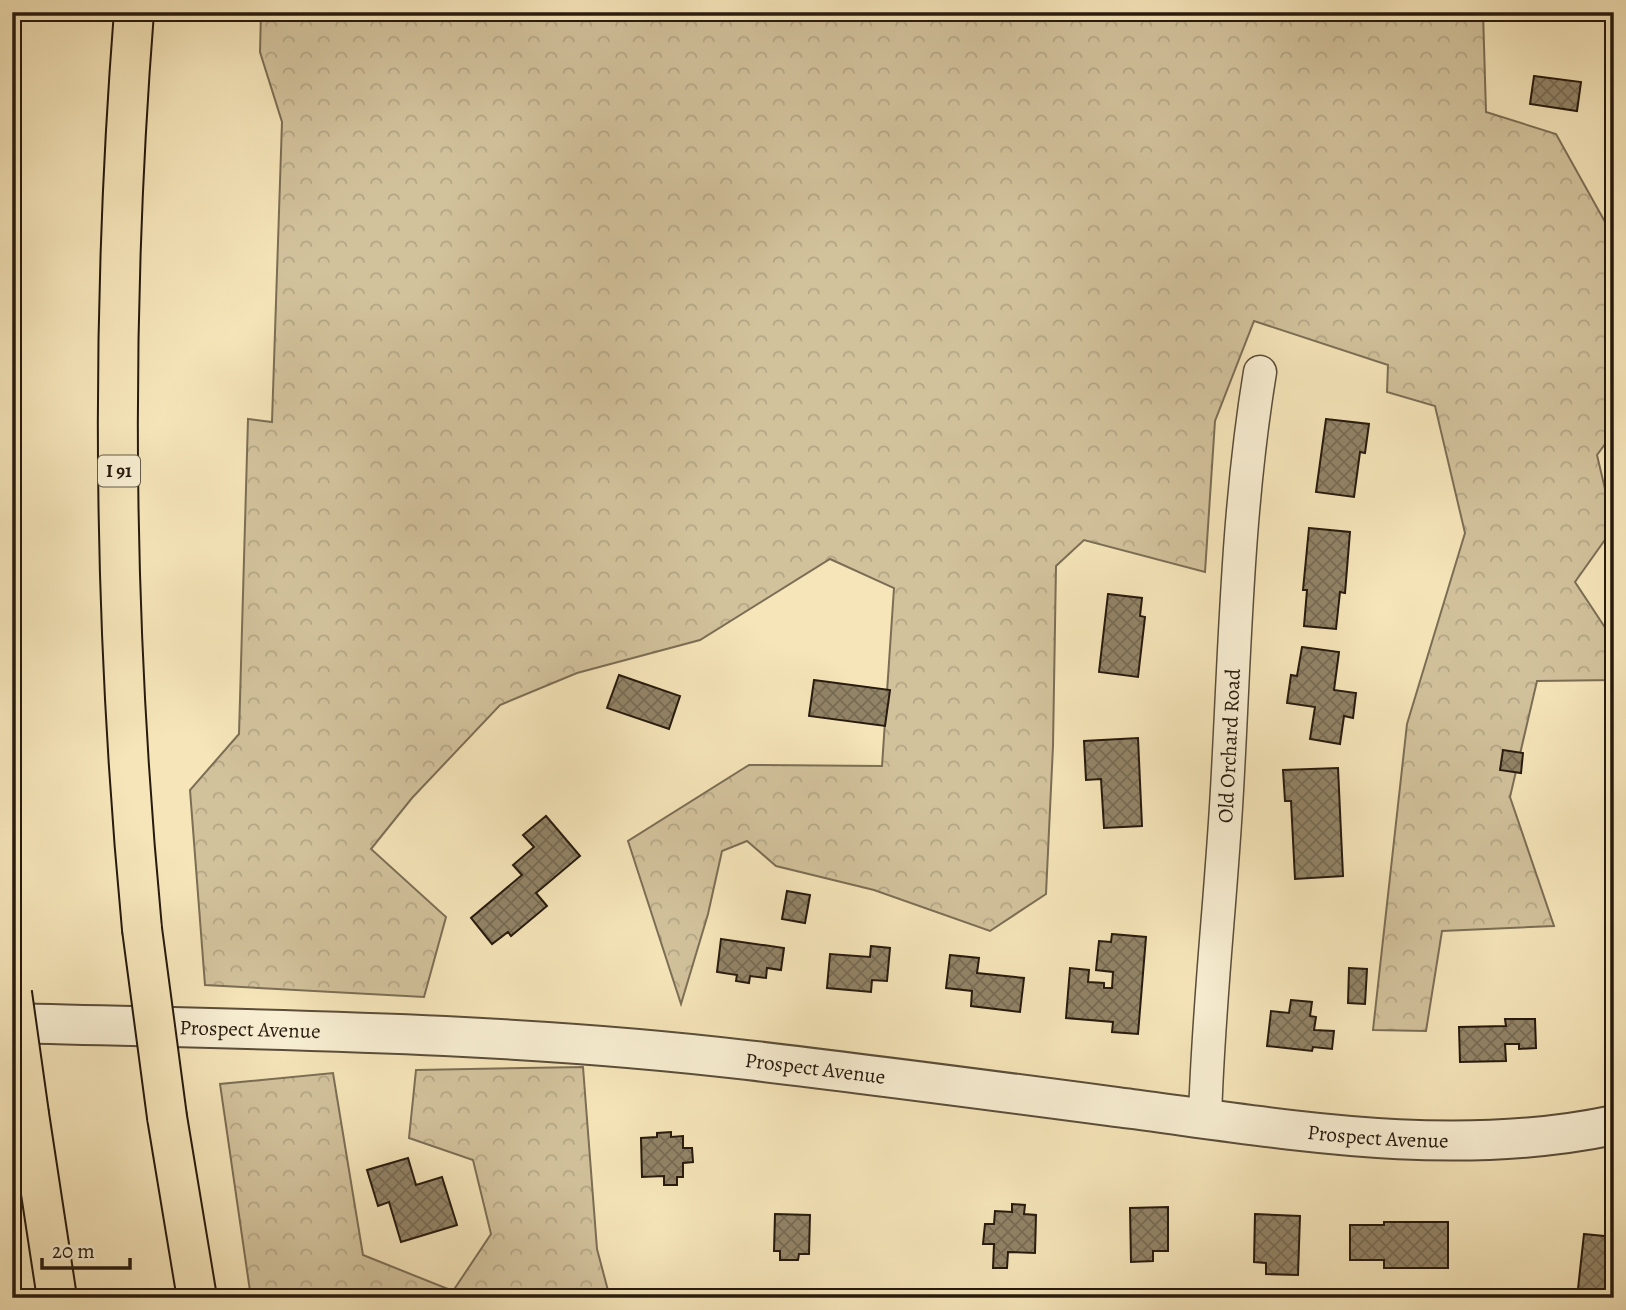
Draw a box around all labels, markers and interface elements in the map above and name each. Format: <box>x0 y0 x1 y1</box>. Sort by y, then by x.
road number: I 91 <box>98 456 140 486</box>
street label: Old Orchard Road <box>1211 667 1247 824</box>
street label: Prospect Avenue <box>179 1013 321 1045</box>
street label: Prospect Avenue <box>744 1046 887 1091</box>
street label: Prospect Avenue <box>1306 1118 1449 1155</box>
scale bar <box>42 1226 130 1270</box>
text: 20 m <box>52 1237 95 1265</box>

